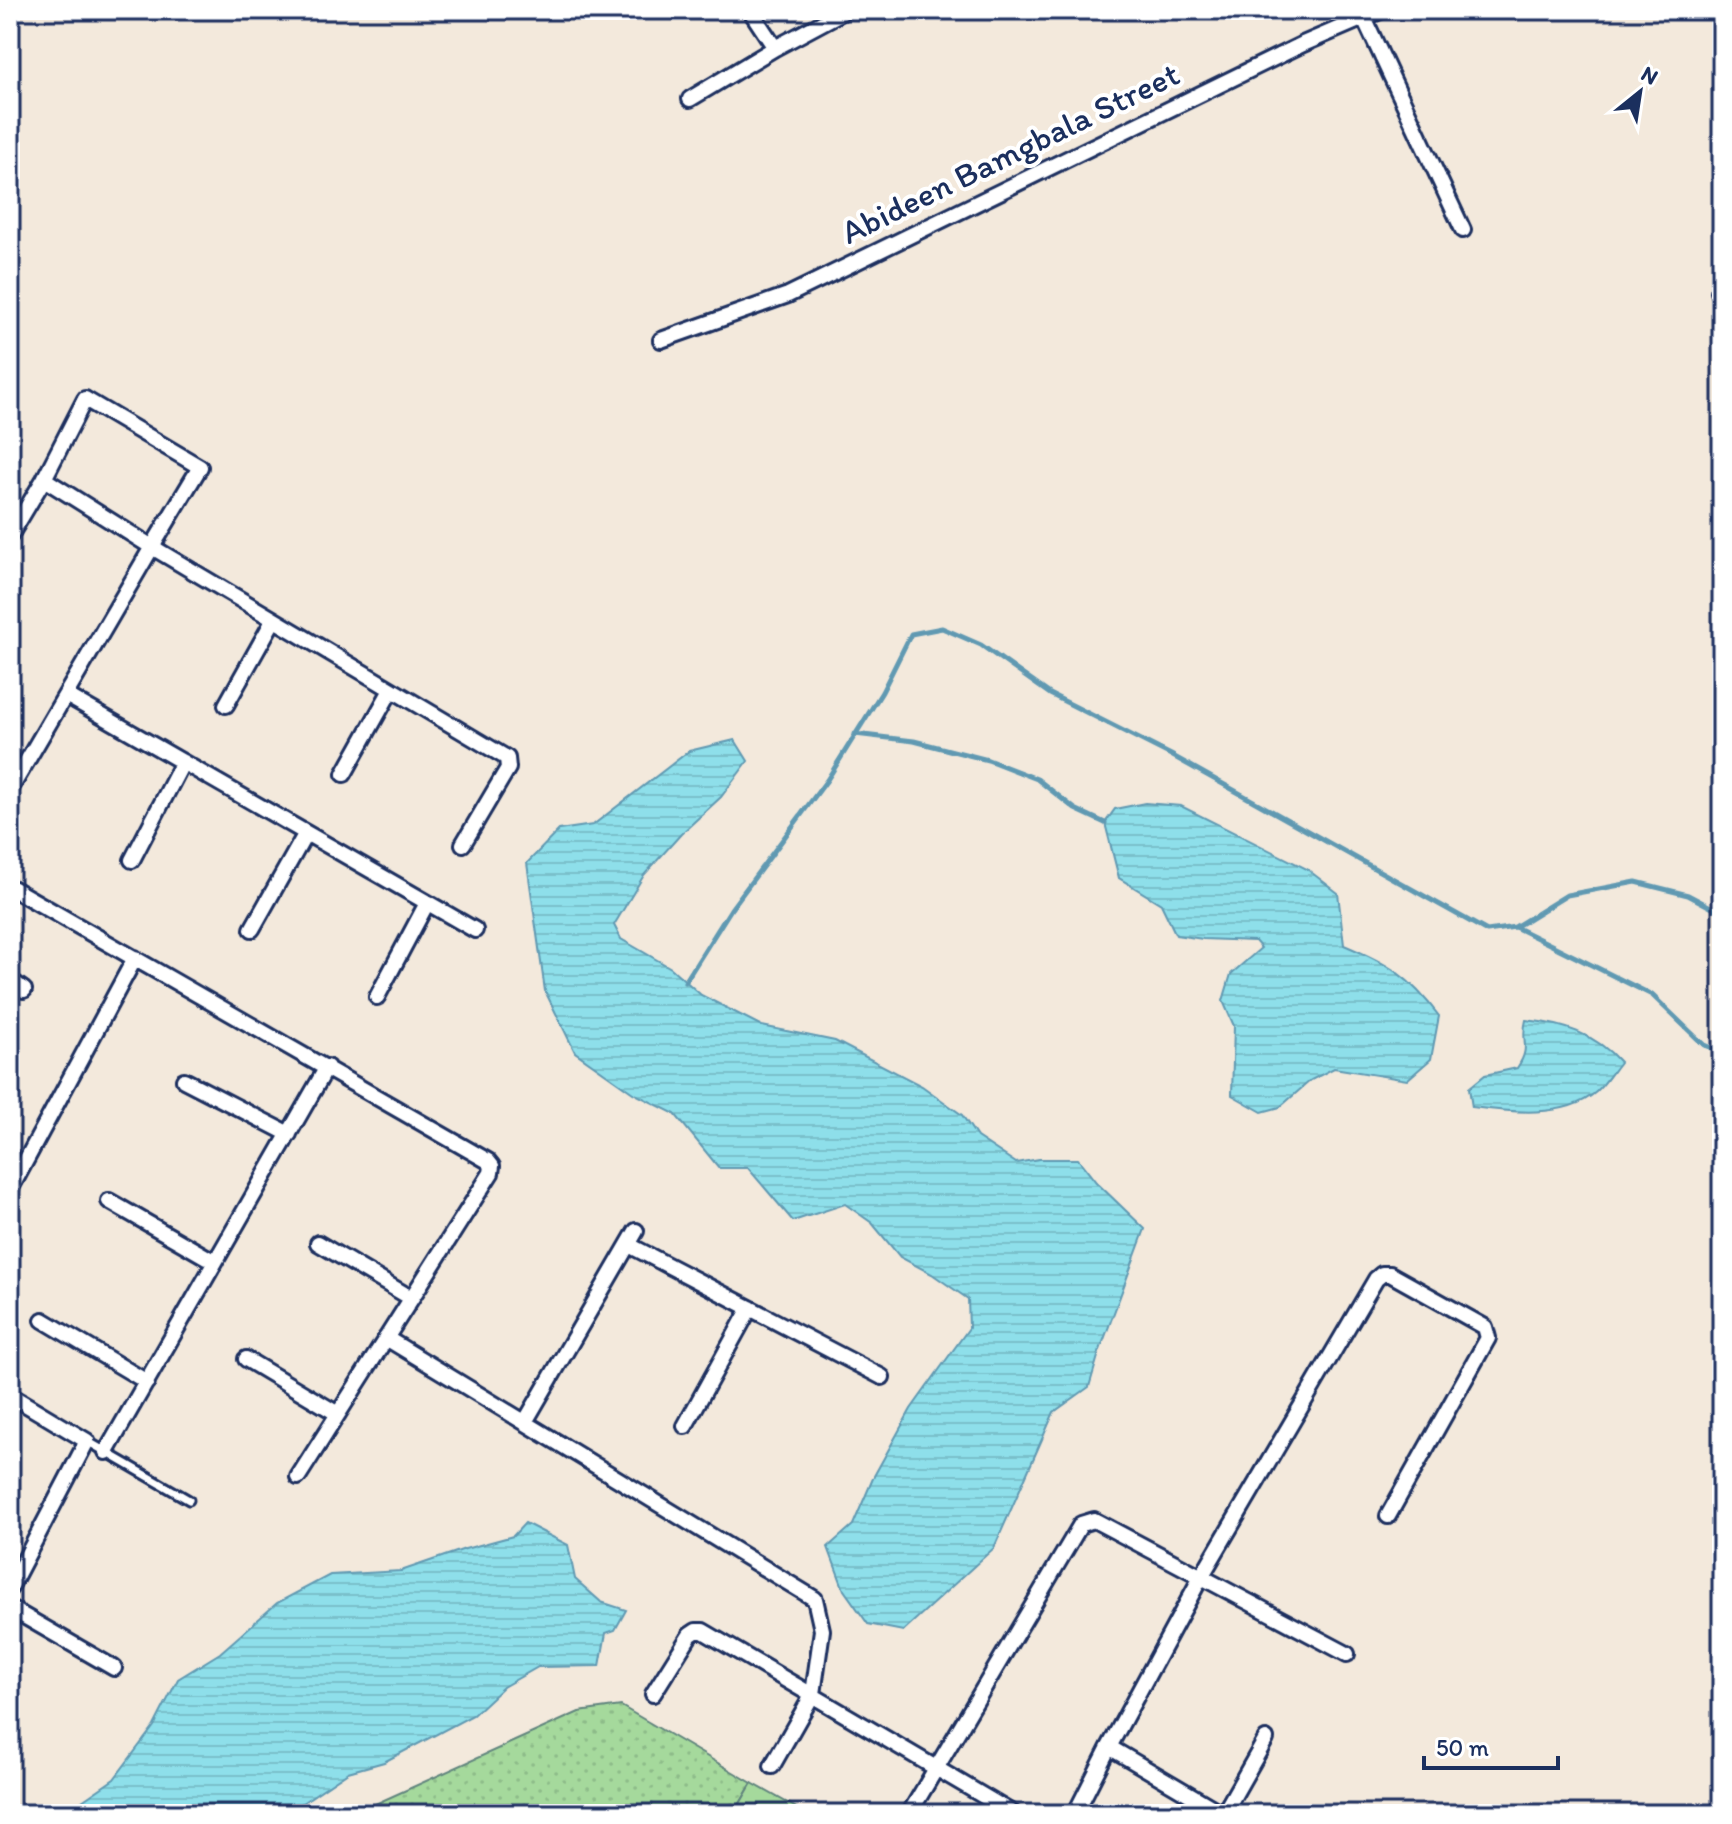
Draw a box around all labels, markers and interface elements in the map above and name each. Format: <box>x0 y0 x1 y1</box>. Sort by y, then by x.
north arrow <box>1600 52 1680 132</box>
street label: Abideen Bamgbala Street <box>834 53 1186 253</box>
text: N <box>1637 60 1663 91</box>
scale bar <box>1424 1720 1558 1770</box>
text: 50 m <box>1436 1733 1489 1762</box>

